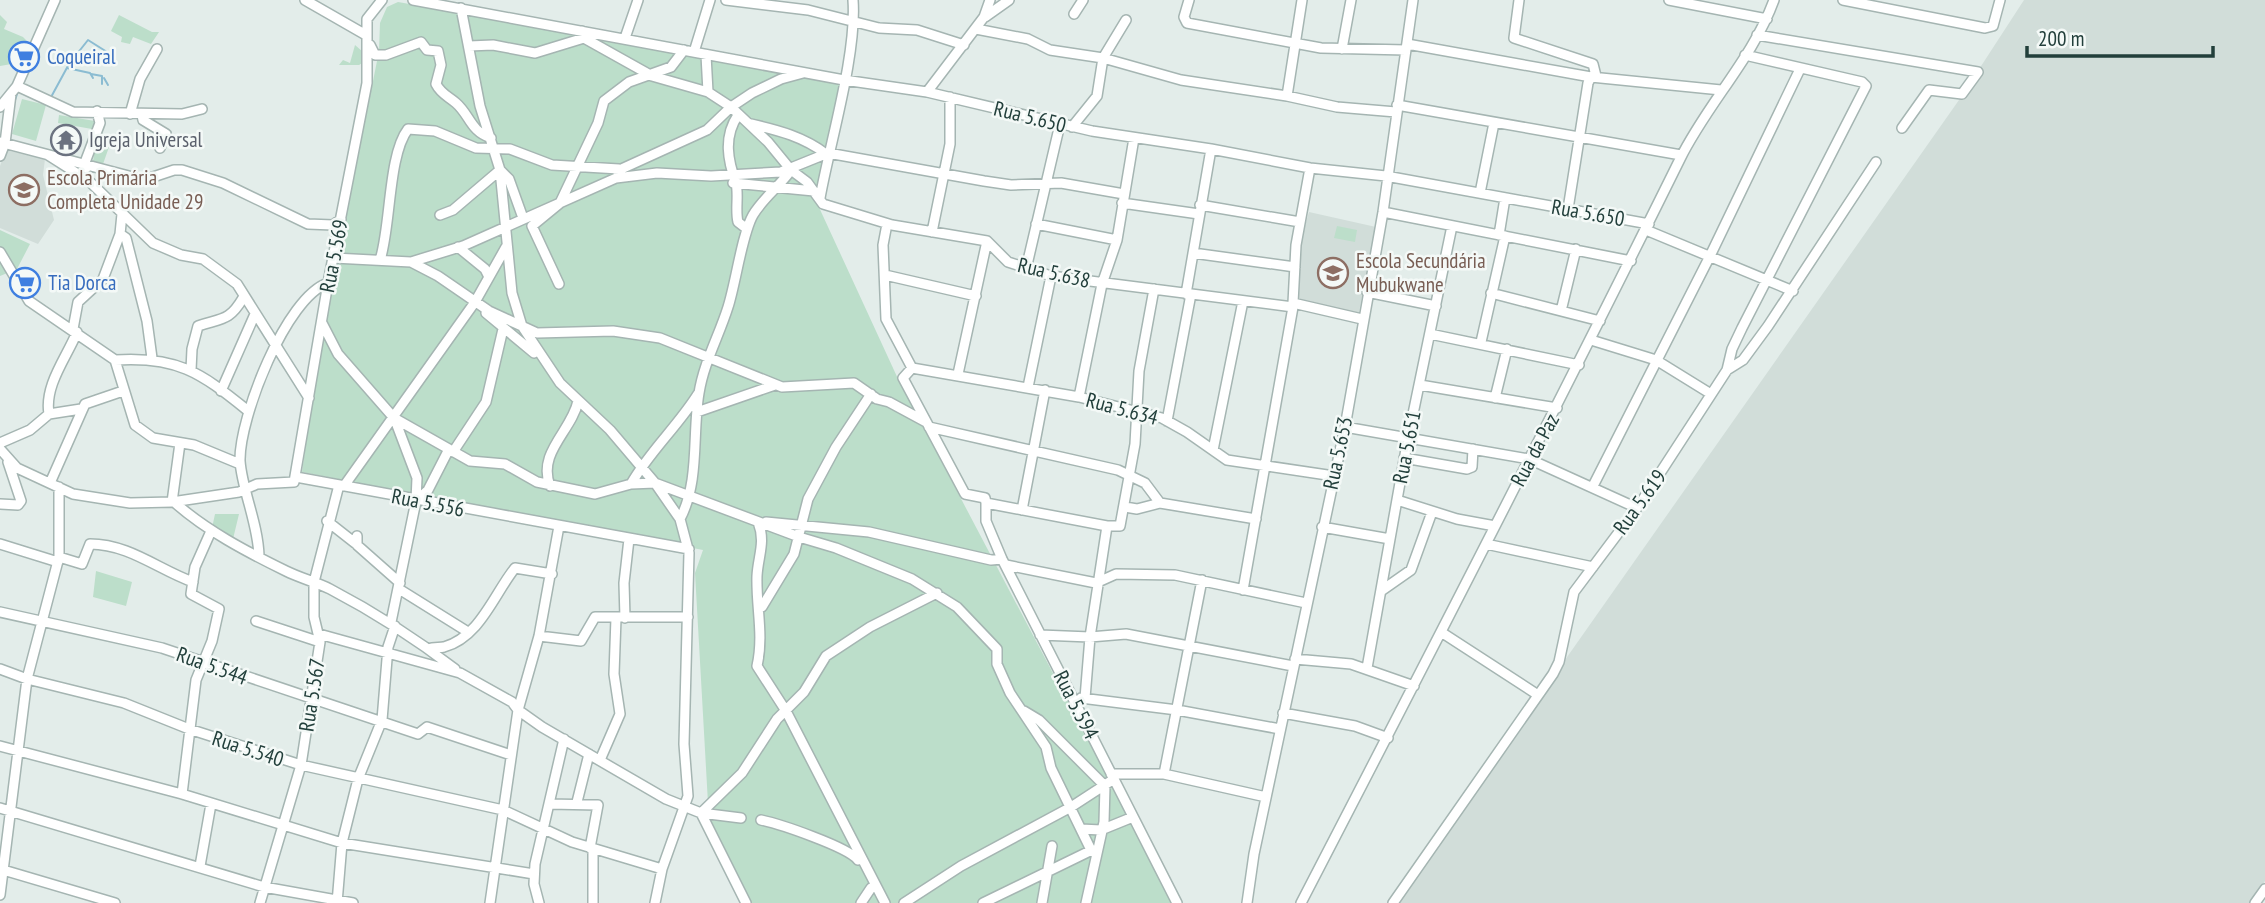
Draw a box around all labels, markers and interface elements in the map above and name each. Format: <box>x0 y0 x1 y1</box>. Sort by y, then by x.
scale bar <box>2027 14 2212 58</box>
text: 200 m <box>2038 25 2084 52</box>
supermarket icon: Coqueiral <box>7 40 41 74</box>
place label: Coqueiral <box>47 43 116 70</box>
street label: Rua 5.650 <box>991 95 1069 139</box>
temple icon: Igreja Universal <box>49 123 83 157</box>
place label: Igreja Universal <box>89 126 203 153</box>
place label: Escola Primária Completa Unidade 29 <box>47 164 203 215</box>
school or university icon: Escola Primária Completa Unidade 29 <box>7 173 41 207</box>
street label: Rua 5.650 <box>1550 193 1627 232</box>
street label: Rua 5.569 <box>313 217 354 295</box>
place label: Escola Secundária Mubukwane <box>1356 247 1486 298</box>
street label: Rua 5.638 <box>1015 251 1093 294</box>
school or university icon: Escola Secundária Mubukwane <box>1316 256 1350 290</box>
supermarket icon: Tia Dorca <box>8 266 42 300</box>
place label: Tia Dorca <box>48 269 117 296</box>
street label: Rua 5.634 <box>1083 386 1162 431</box>
street label: Rua 5.651 <box>1386 408 1427 486</box>
street label: Rua da Paz <box>1504 409 1565 491</box>
street label: Rua 5.653 <box>1317 414 1358 492</box>
street label: Rua 5.619 <box>1607 464 1672 539</box>
street label: Rua 5.556 <box>389 482 467 523</box>
street label: Rua 5.544 <box>173 640 252 691</box>
street label: Rua 5.567 <box>292 656 331 733</box>
street label: Rua 5.594 <box>1048 666 1105 744</box>
street label: Rua 5.540 <box>209 724 287 773</box>

